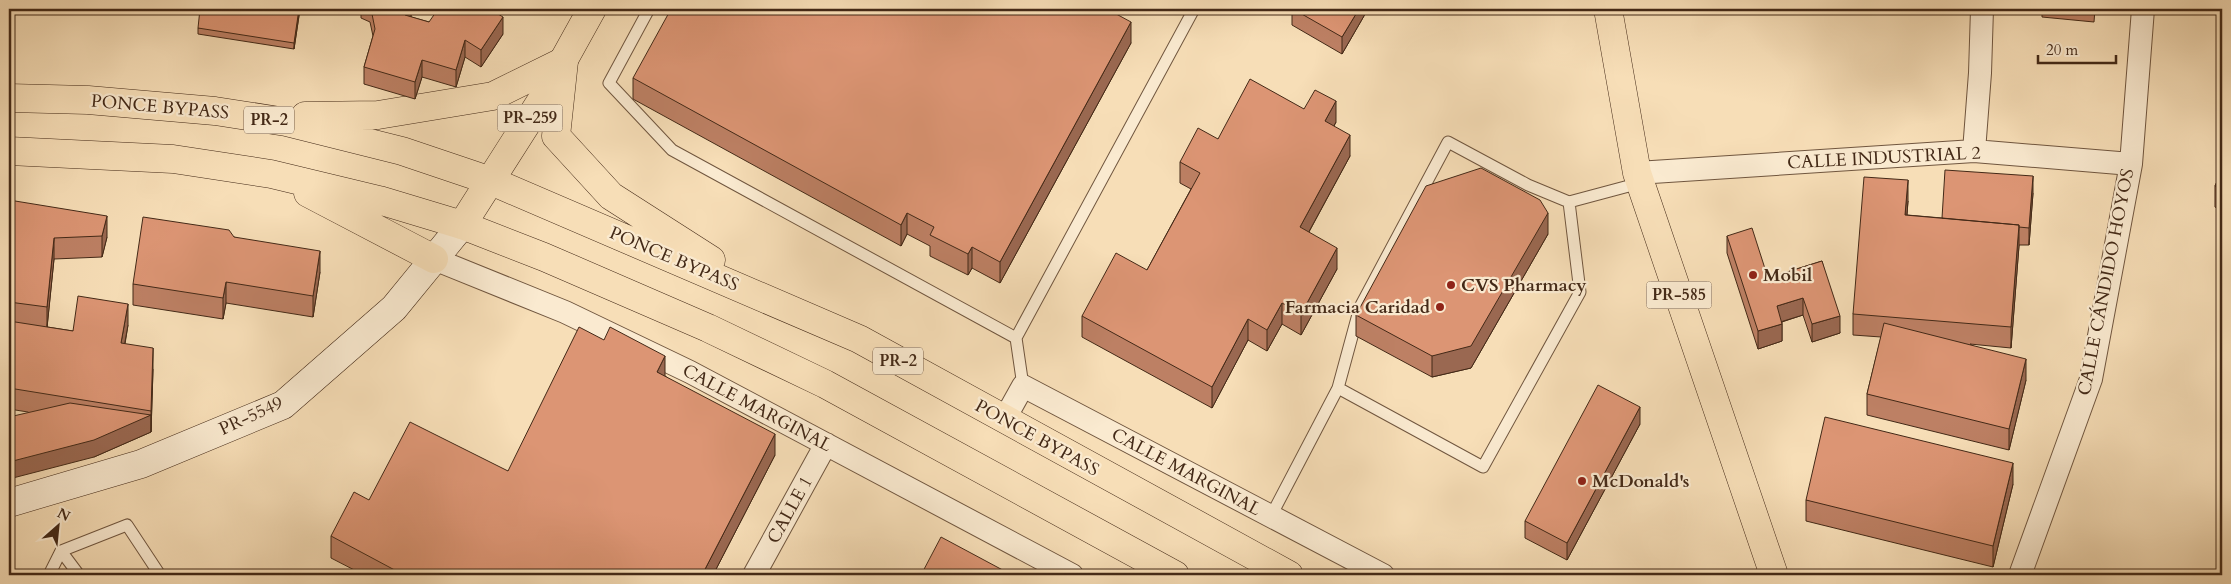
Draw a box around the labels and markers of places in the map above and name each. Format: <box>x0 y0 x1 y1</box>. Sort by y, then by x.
place label: Mobil <box>1763 263 1812 288</box>
marker: Mobil <box>1747 269 1759 281</box>
place label: CVS Pharmacy <box>1461 273 1587 298</box>
marker: CVS Pharmacy <box>1445 279 1457 291</box>
place label: Farmacia Caridad <box>1285 295 1431 320</box>
marker: Farmacia Caridad <box>1434 301 1446 313</box>
place label: McDonald's <box>1592 469 1689 494</box>
marker: McDonald's <box>1576 475 1588 487</box>

